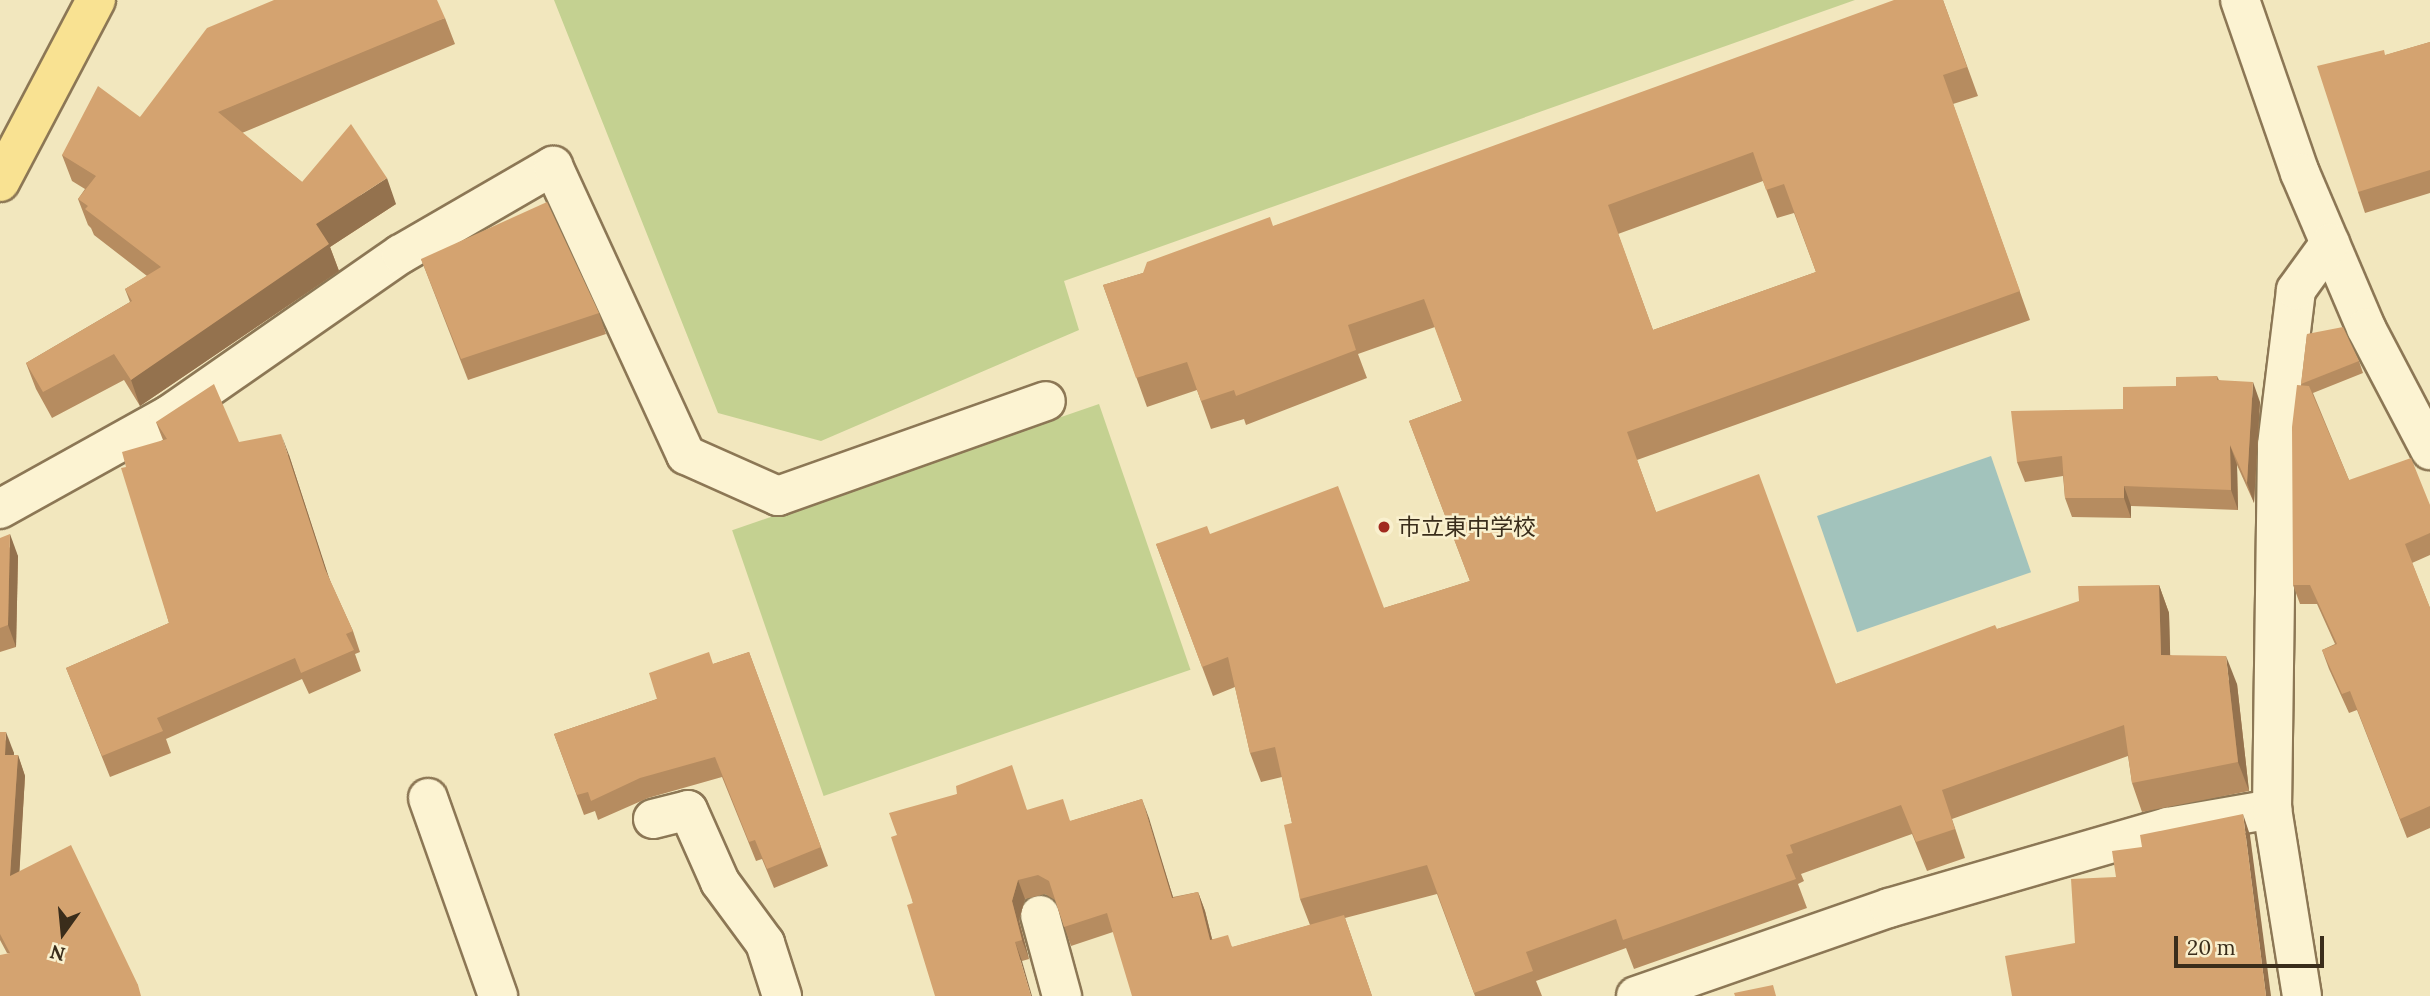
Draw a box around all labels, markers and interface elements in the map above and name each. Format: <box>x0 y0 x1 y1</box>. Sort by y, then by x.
place label: 市立東中学校 <box>1398 513 1536 541</box>
marker: 市立東中学校 <box>1376 519 1392 535</box>
north arrow <box>28 898 98 968</box>
scale bar <box>2178 922 2328 966</box>
text: 20 m <box>2187 934 2236 961</box>
text: N <box>47 940 68 967</box>

